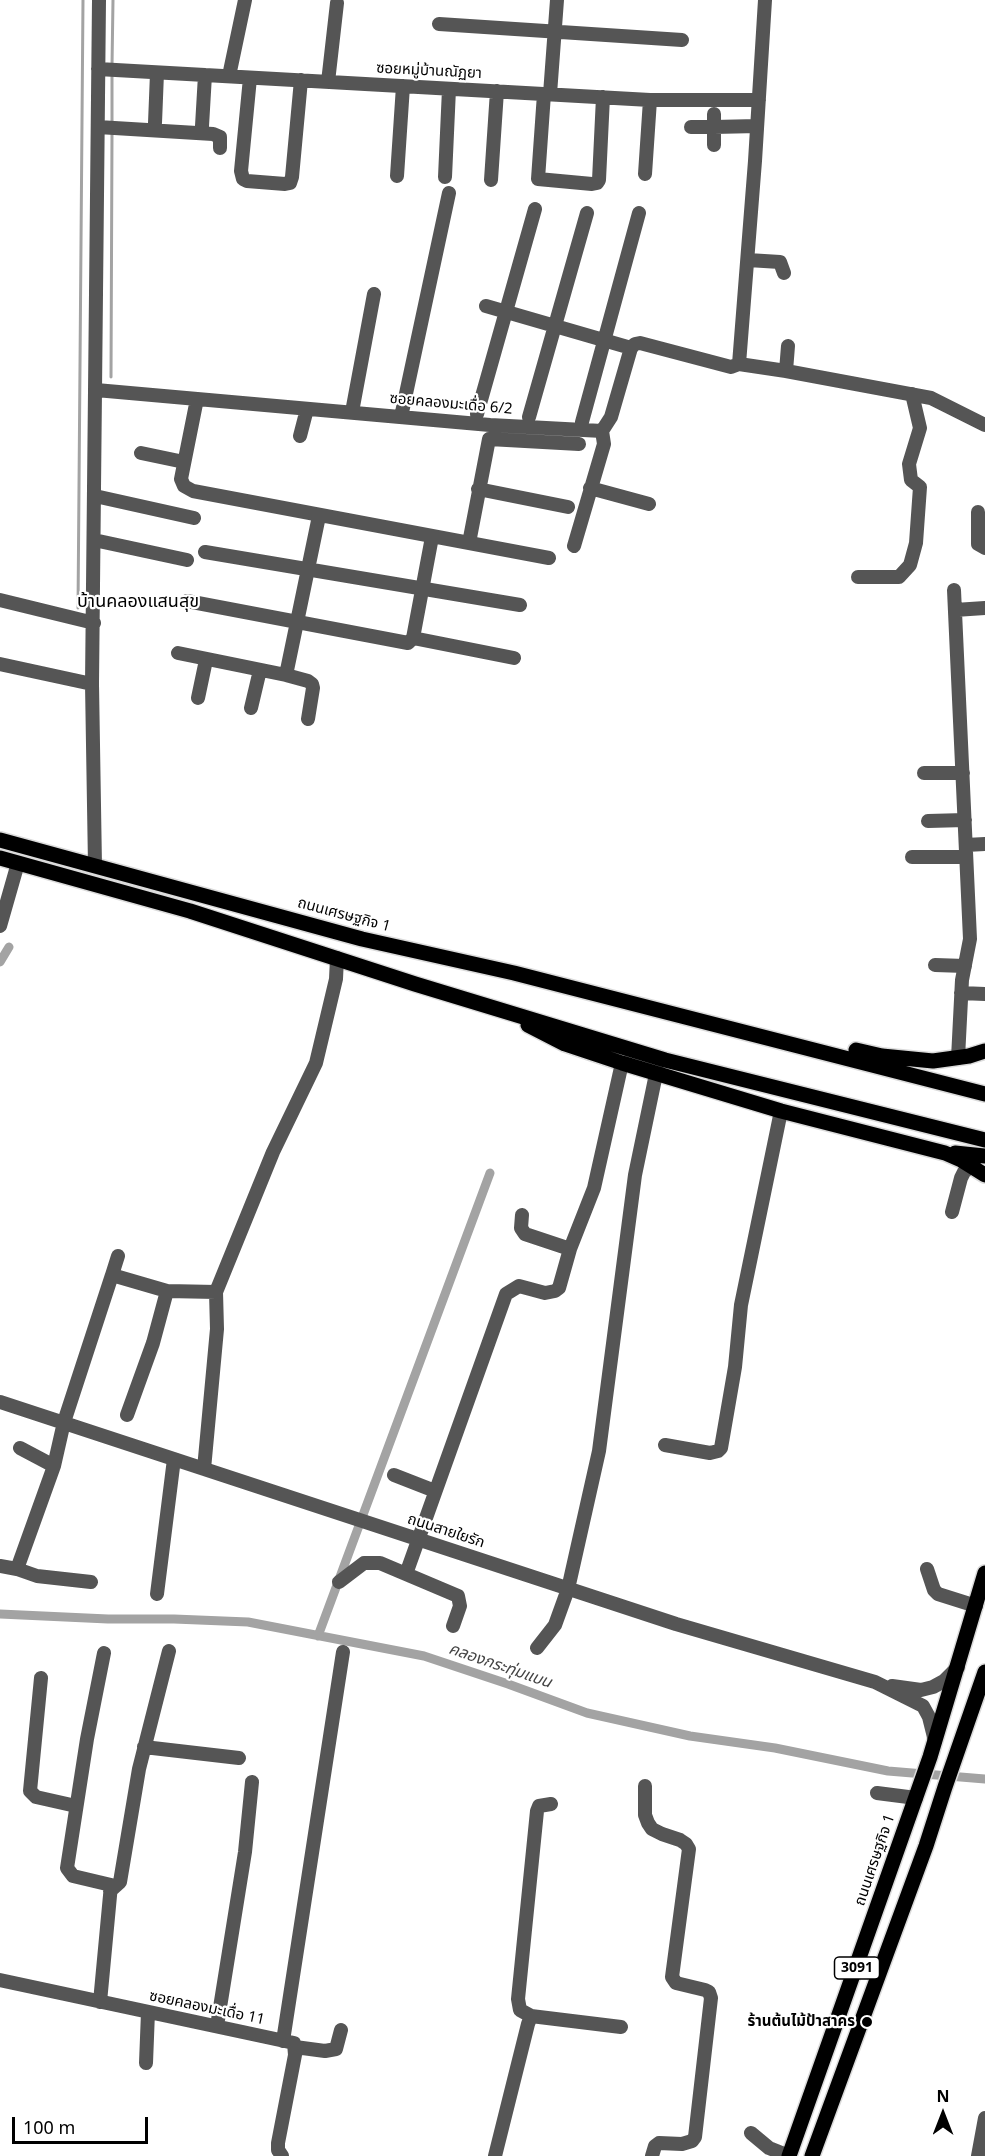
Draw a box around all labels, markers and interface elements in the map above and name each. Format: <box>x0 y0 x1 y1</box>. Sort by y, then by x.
street label: ซอยหมู่บ้านณัฏยา <box>376 59 482 83</box>
street label: ซอยคลองมะเดื่อ 6/2 <box>389 390 513 418</box>
district label: บ้านคลองแสนสุข <box>77 591 199 613</box>
street label: ถนนเศรษฐกิจ 1 <box>295 894 393 936</box>
street label: ถนนสายใยรัก <box>405 1510 487 1552</box>
water label: คลองกระทุ่มแบน <box>446 1639 554 1693</box>
street label: ถนนเศรษฐกิจ 1 <box>851 1812 899 1908</box>
road number: 3091 <box>834 1957 880 1979</box>
street label: ซอยคลองมะเดื่อ 11 <box>148 1987 266 2029</box>
place label: ร้านต้นไม้ป้าสาคร <box>748 2013 855 2031</box>
marker: ร้านต้นไม้ป้าสาคร <box>860 2015 874 2029</box>
north arrow <box>913 2084 973 2144</box>
text: N <box>936 2085 950 2107</box>
scale bar <box>15 2105 152 2143</box>
text: 100 m <box>23 2115 75 2139</box>

